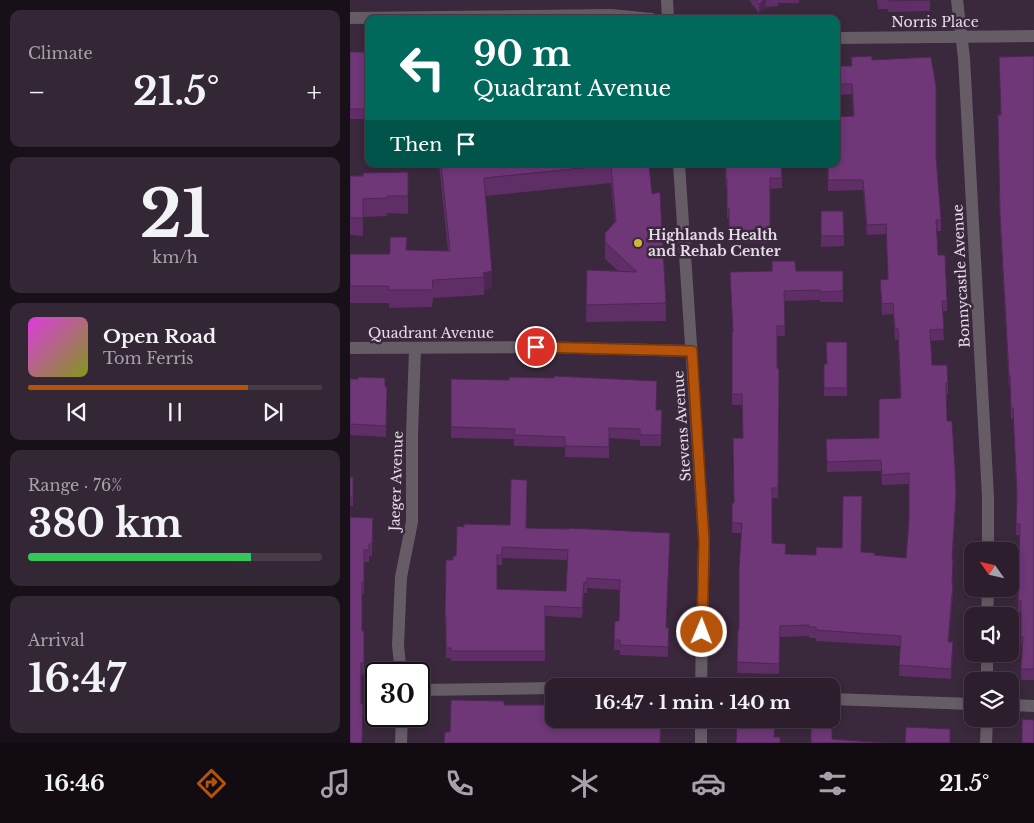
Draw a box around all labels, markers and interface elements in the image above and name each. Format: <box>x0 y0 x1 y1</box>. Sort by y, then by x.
street label: Norris Place <box>891 13 979 31</box>
text: 90 m <box>473 32 571 75</box>
icon: left <box>390 35 455 100</box>
text: Climate <box>28 43 93 63</box>
text: 21.5° <box>133 68 219 115</box>
text: − <box>28 75 46 110</box>
text: + <box>307 75 322 110</box>
text: Quadrant Avenue <box>473 75 671 102</box>
icon: arrive <box>452 130 480 158</box>
text: Then <box>390 133 442 156</box>
text: 21 <box>140 174 210 255</box>
street label: Bonnycastle Avenue <box>948 204 974 348</box>
place label: Highlands Health and Rehab Center <box>648 226 781 260</box>
marker: Highlands Health and Rehab Center <box>632 237 644 249</box>
text: km/h <box>152 247 198 267</box>
street label: Quadrant Avenue <box>368 324 494 342</box>
text: Open Road <box>103 325 216 348</box>
pin <box>515 326 557 368</box>
icon: arrive <box>522 333 550 361</box>
text: Tom Ferris <box>103 348 194 368</box>
street label: Stevens Avenue <box>669 370 695 482</box>
icon: previous <box>63 398 91 426</box>
icon: pause <box>161 398 189 426</box>
icon: next <box>259 398 287 426</box>
street label: Jaeger Avenue <box>385 431 407 533</box>
text: Range · 76% <box>28 475 122 495</box>
text: 380 km <box>28 500 182 547</box>
north arrow <box>964 542 1019 598</box>
map controls <box>964 542 1019 727</box>
position arrow <box>675 605 727 657</box>
button: sound <box>964 607 1019 662</box>
text: Arrival <box>28 630 85 650</box>
text: 16:47 <box>28 655 126 702</box>
speed limit sign: 30 <box>365 662 430 727</box>
button: layers <box>964 672 1019 727</box>
text: 16:47 · 1 min · 140 m <box>594 691 791 714</box>
icon: directions <box>194 766 229 801</box>
icon: music <box>318 766 353 801</box>
icon: phone <box>442 766 477 801</box>
icon: climate <box>567 766 602 801</box>
icon: car <box>691 766 726 801</box>
icon: filters <box>815 766 850 801</box>
text: 16:46 <box>45 770 105 797</box>
text: 21.5° <box>939 770 989 797</box>

